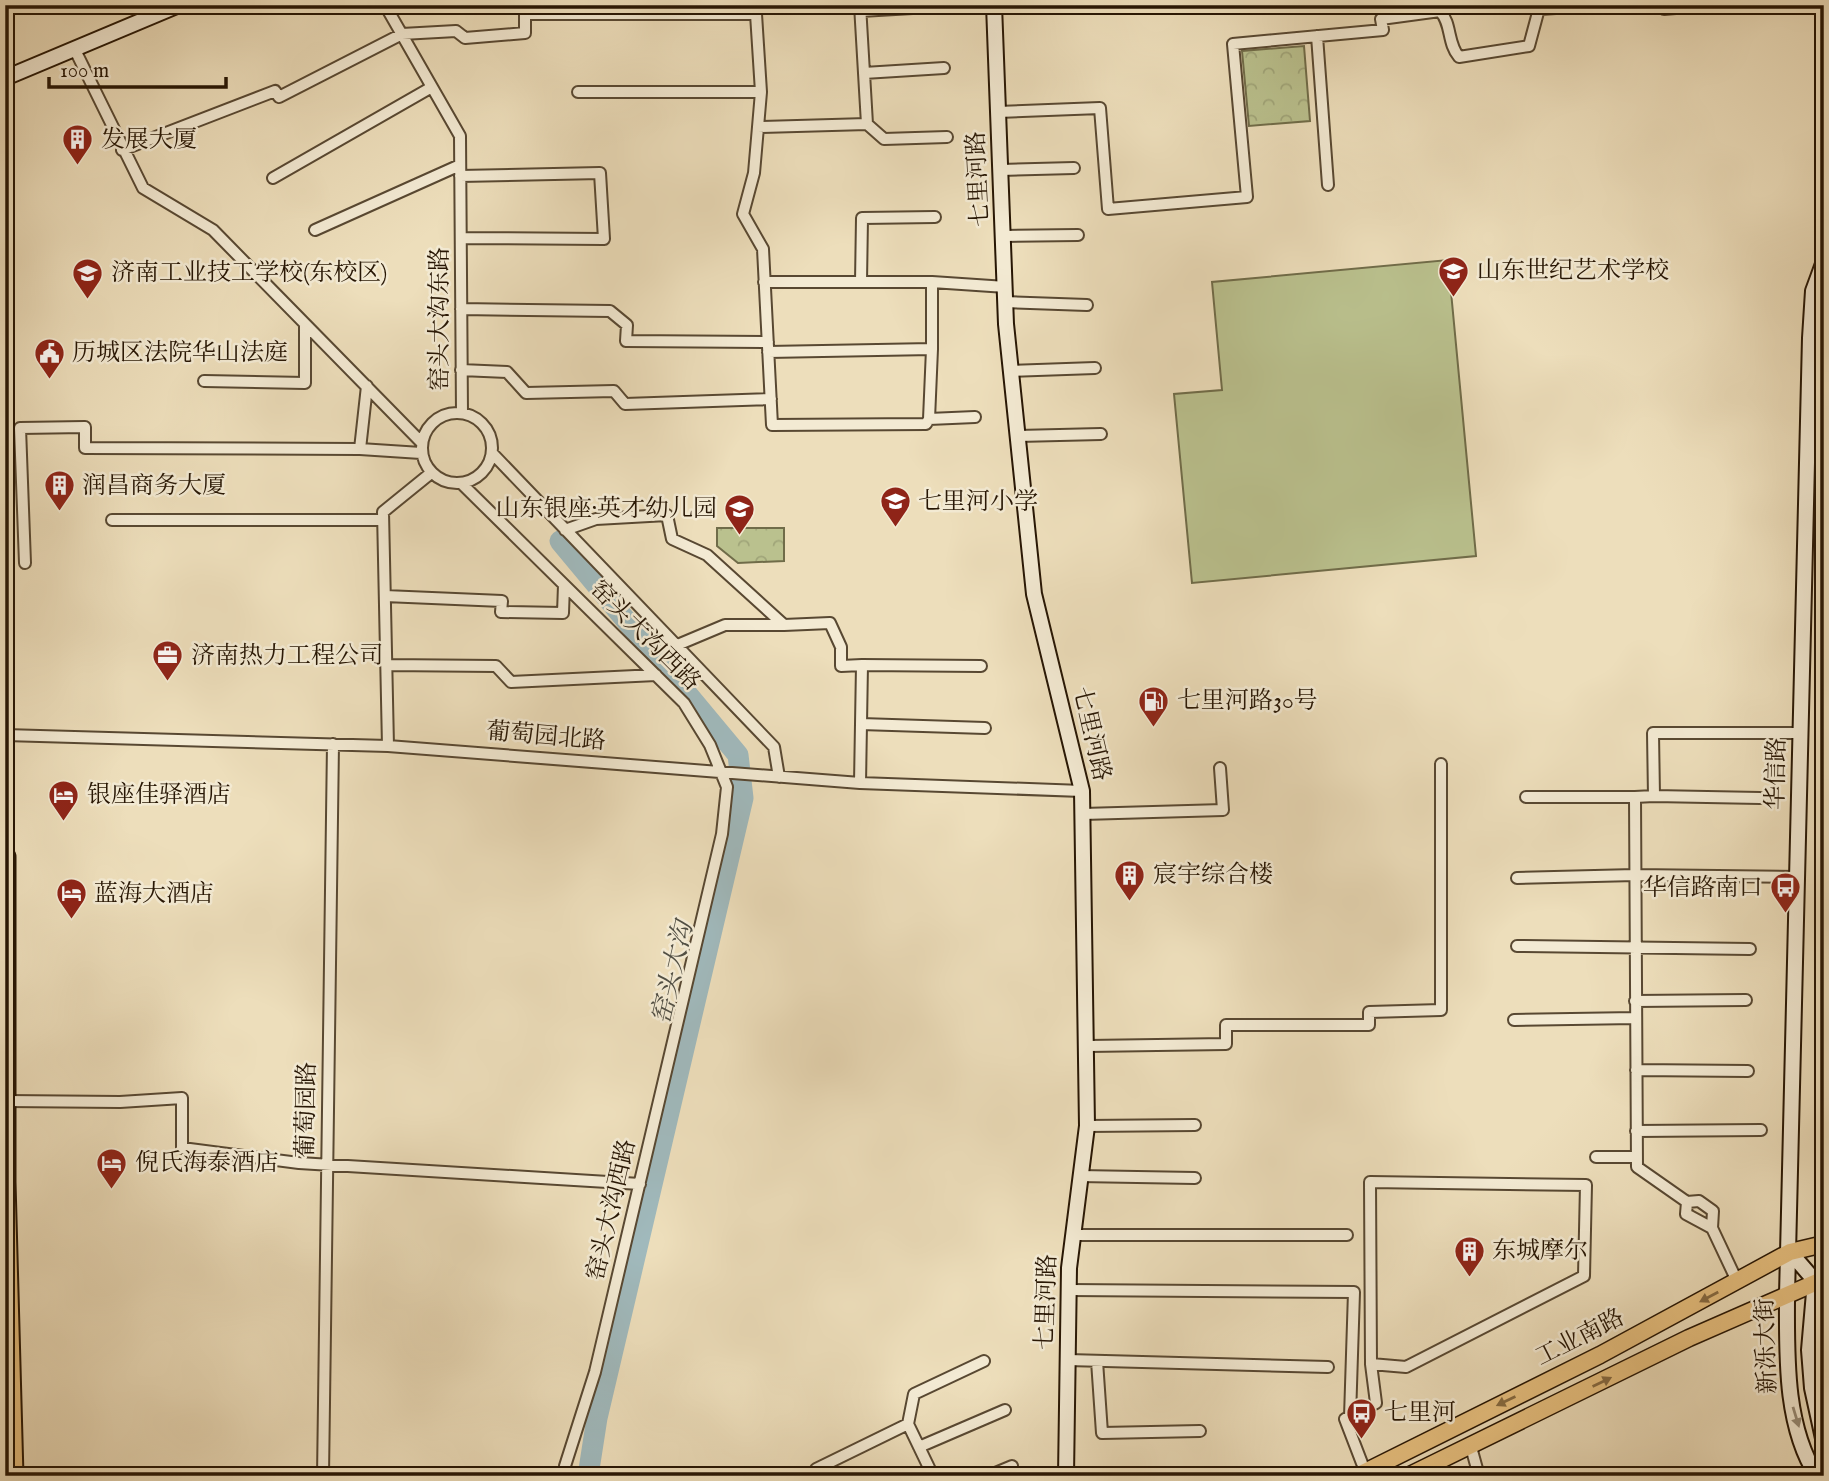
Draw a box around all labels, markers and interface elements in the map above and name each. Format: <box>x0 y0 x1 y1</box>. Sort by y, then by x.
scale bar <box>49 46 226 90</box>
text: 100 m <box>60 58 109 85</box>
building icon: 发展大厦 <box>61 123 95 167</box>
place label: 发展大厦 <box>101 125 197 156</box>
street label: 七里河路 <box>961 130 997 228</box>
street label: 窑头大沟东路 <box>425 247 456 391</box>
school or university icon: 山东世纪艺术学校 <box>1437 254 1471 298</box>
school or university icon: 济南工业技工学校(东校区) <box>71 256 105 300</box>
place label: 山东世纪艺术学校 <box>1477 256 1669 287</box>
place label: 济南工业技工学校(东校区) <box>111 258 387 289</box>
public building icon: 历城区法院华山法庭 <box>32 336 66 380</box>
place label: 历城区法院华山法庭 <box>72 338 288 369</box>
building icon: 润昌商务大厦 <box>42 469 76 513</box>
place label: 润昌商务大厦 <box>82 471 226 502</box>
school or university icon: 七里河小学 <box>878 485 912 529</box>
place label: 七里河小学 <box>918 487 1038 518</box>
school or university icon: 山东银座·英才幼儿园 <box>723 492 757 536</box>
place label: 山东银座·英才幼儿园 <box>496 494 717 525</box>
street label: 窑头大沟西路 <box>583 574 707 698</box>
office icon: 济南热力工程公司 <box>151 639 185 683</box>
place label: 济南热力工程公司 <box>191 641 383 672</box>
street label: 七里河路 <box>1065 684 1117 784</box>
fuel station icon: 七里河路30号 <box>1137 684 1171 728</box>
place label: 七里河路30号 <box>1177 686 1318 717</box>
street label: 葡萄园北路 <box>485 716 607 758</box>
street label: 华信路 <box>1761 738 1793 810</box>
hotel icon: 银座佳驿酒店 <box>47 778 81 822</box>
place label: 银座佳驿酒店 <box>87 780 231 811</box>
building icon: 宸宇综合楼 <box>1113 858 1147 902</box>
place label: 宸宇综合楼 <box>1153 860 1273 891</box>
bus stop icon: 华信路南口 <box>1769 871 1803 915</box>
place label: 华信路南口 <box>1643 873 1763 904</box>
hotel icon: 蓝海大酒店 <box>54 877 88 921</box>
place label: 蓝海大酒店 <box>94 879 214 910</box>
water label: 窑头大沟 <box>645 915 702 1027</box>
street label: 葡萄园路 <box>291 1062 323 1158</box>
street label: 窑头大沟西路 <box>581 1136 643 1284</box>
hotel icon: 倪氏海泰酒店 <box>95 1146 129 1190</box>
place label: 倪氏海泰酒店 <box>135 1148 279 1179</box>
building icon: 东城摩尔 <box>1452 1234 1486 1278</box>
place label: 东城摩尔 <box>1492 1236 1588 1267</box>
street label: 七里河路 <box>1030 1253 1064 1351</box>
one-way arrow <box>1698 1290 1718 1302</box>
street label: 新泺大街 <box>1750 1297 1784 1395</box>
street label: 工业南路 <box>1530 1302 1630 1374</box>
one-way arrow <box>1592 1376 1612 1387</box>
one-way arrow <box>1496 1395 1516 1407</box>
bus stop icon: 七里河 <box>1344 1396 1378 1440</box>
place label: 七里河 <box>1384 1398 1456 1429</box>
one-way arrow <box>1791 1407 1801 1428</box>

